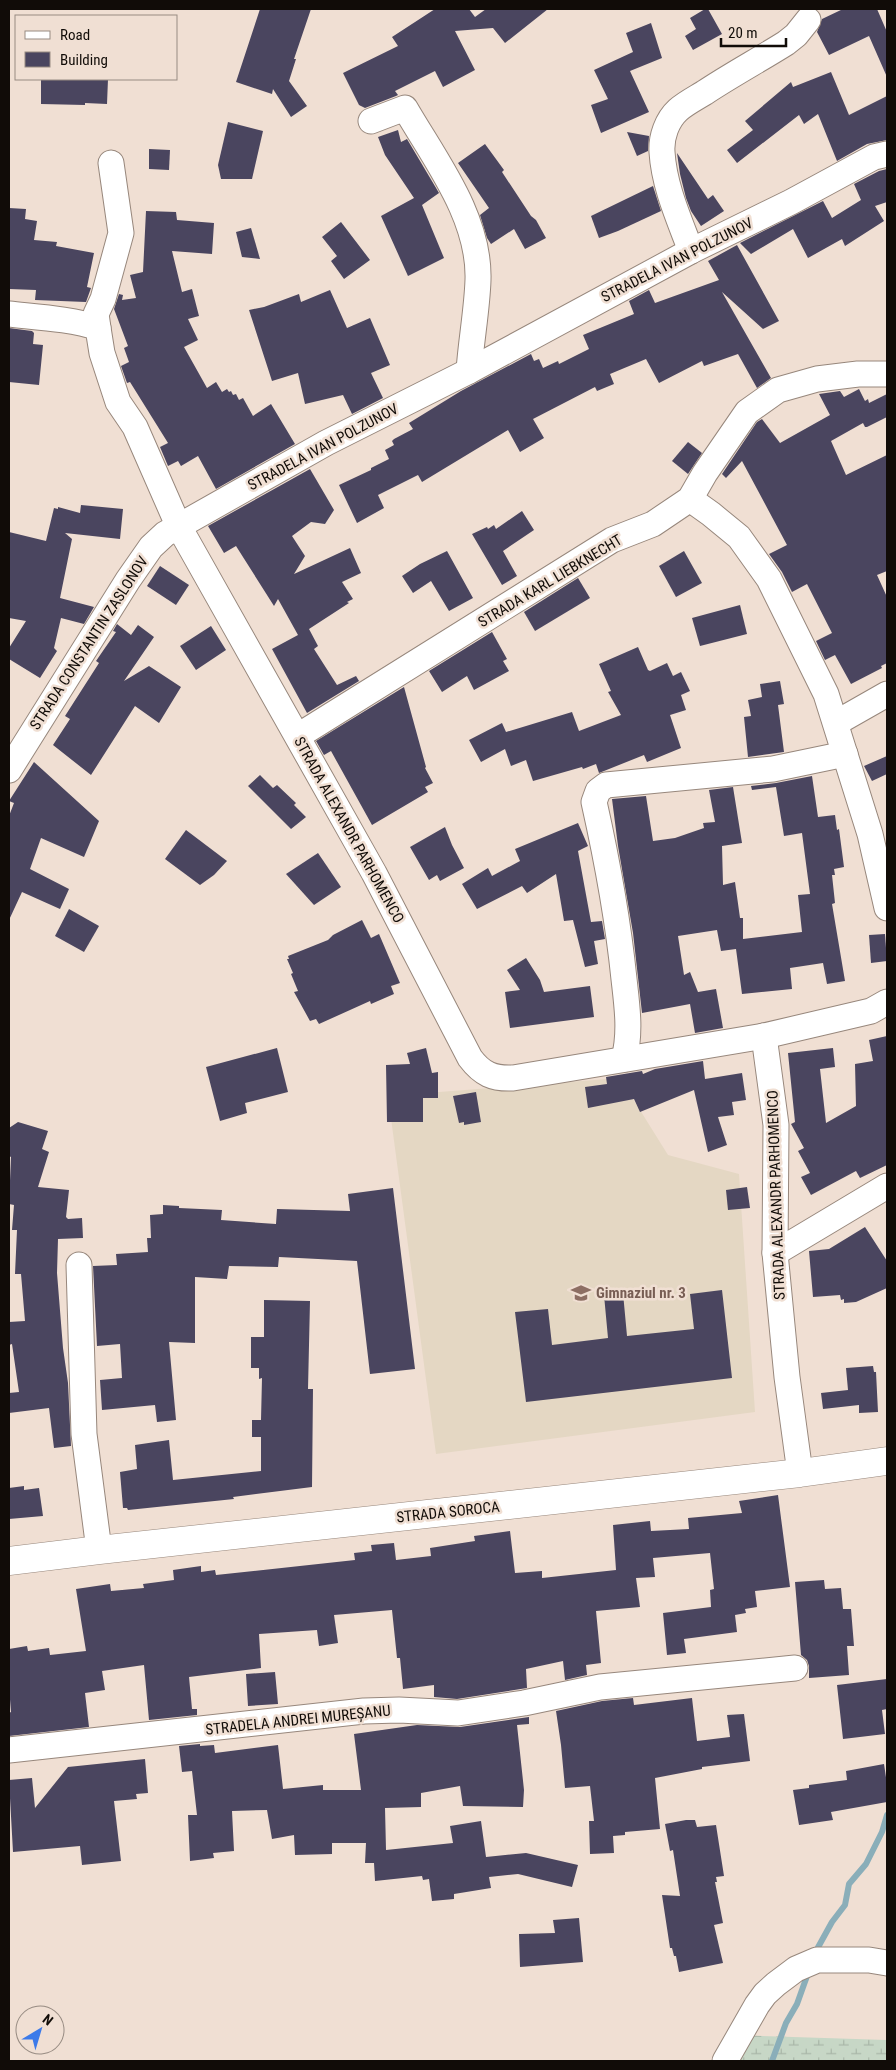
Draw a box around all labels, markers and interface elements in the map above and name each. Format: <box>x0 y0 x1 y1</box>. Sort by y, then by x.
legend <box>15 15 178 80</box>
scale bar <box>721 15 786 47</box>
text: 20 m <box>728 24 758 42</box>
text: Road <box>60 26 90 44</box>
text: Building <box>60 51 108 69</box>
street label: STRADELA IVAN POLZUNOV <box>598 214 756 306</box>
street label: STRADELA IVAN POLZUNOV <box>245 399 402 494</box>
street label: STRADA KARL LIEBKNECHT <box>475 531 625 631</box>
street label: STRADA CONSTANTIN ZASLONOV <box>26 552 152 733</box>
street label: STRADA ALEXANDR PARHOMENCO <box>290 734 408 926</box>
street label: STRADA ALEXANDR PARHOMENCO <box>763 1090 789 1300</box>
school or university icon: Gimnaziul nr. 3 <box>570 1282 592 1304</box>
place label: Gimnaziul nr. 3 <box>596 1284 686 1302</box>
street label: STRADA SOROCA <box>396 1498 501 1526</box>
street label: STRADELA ANDREI MUREȘANU <box>205 1701 391 1739</box>
north arrow <box>15 2005 65 2055</box>
text: N <box>40 2011 56 2029</box>

